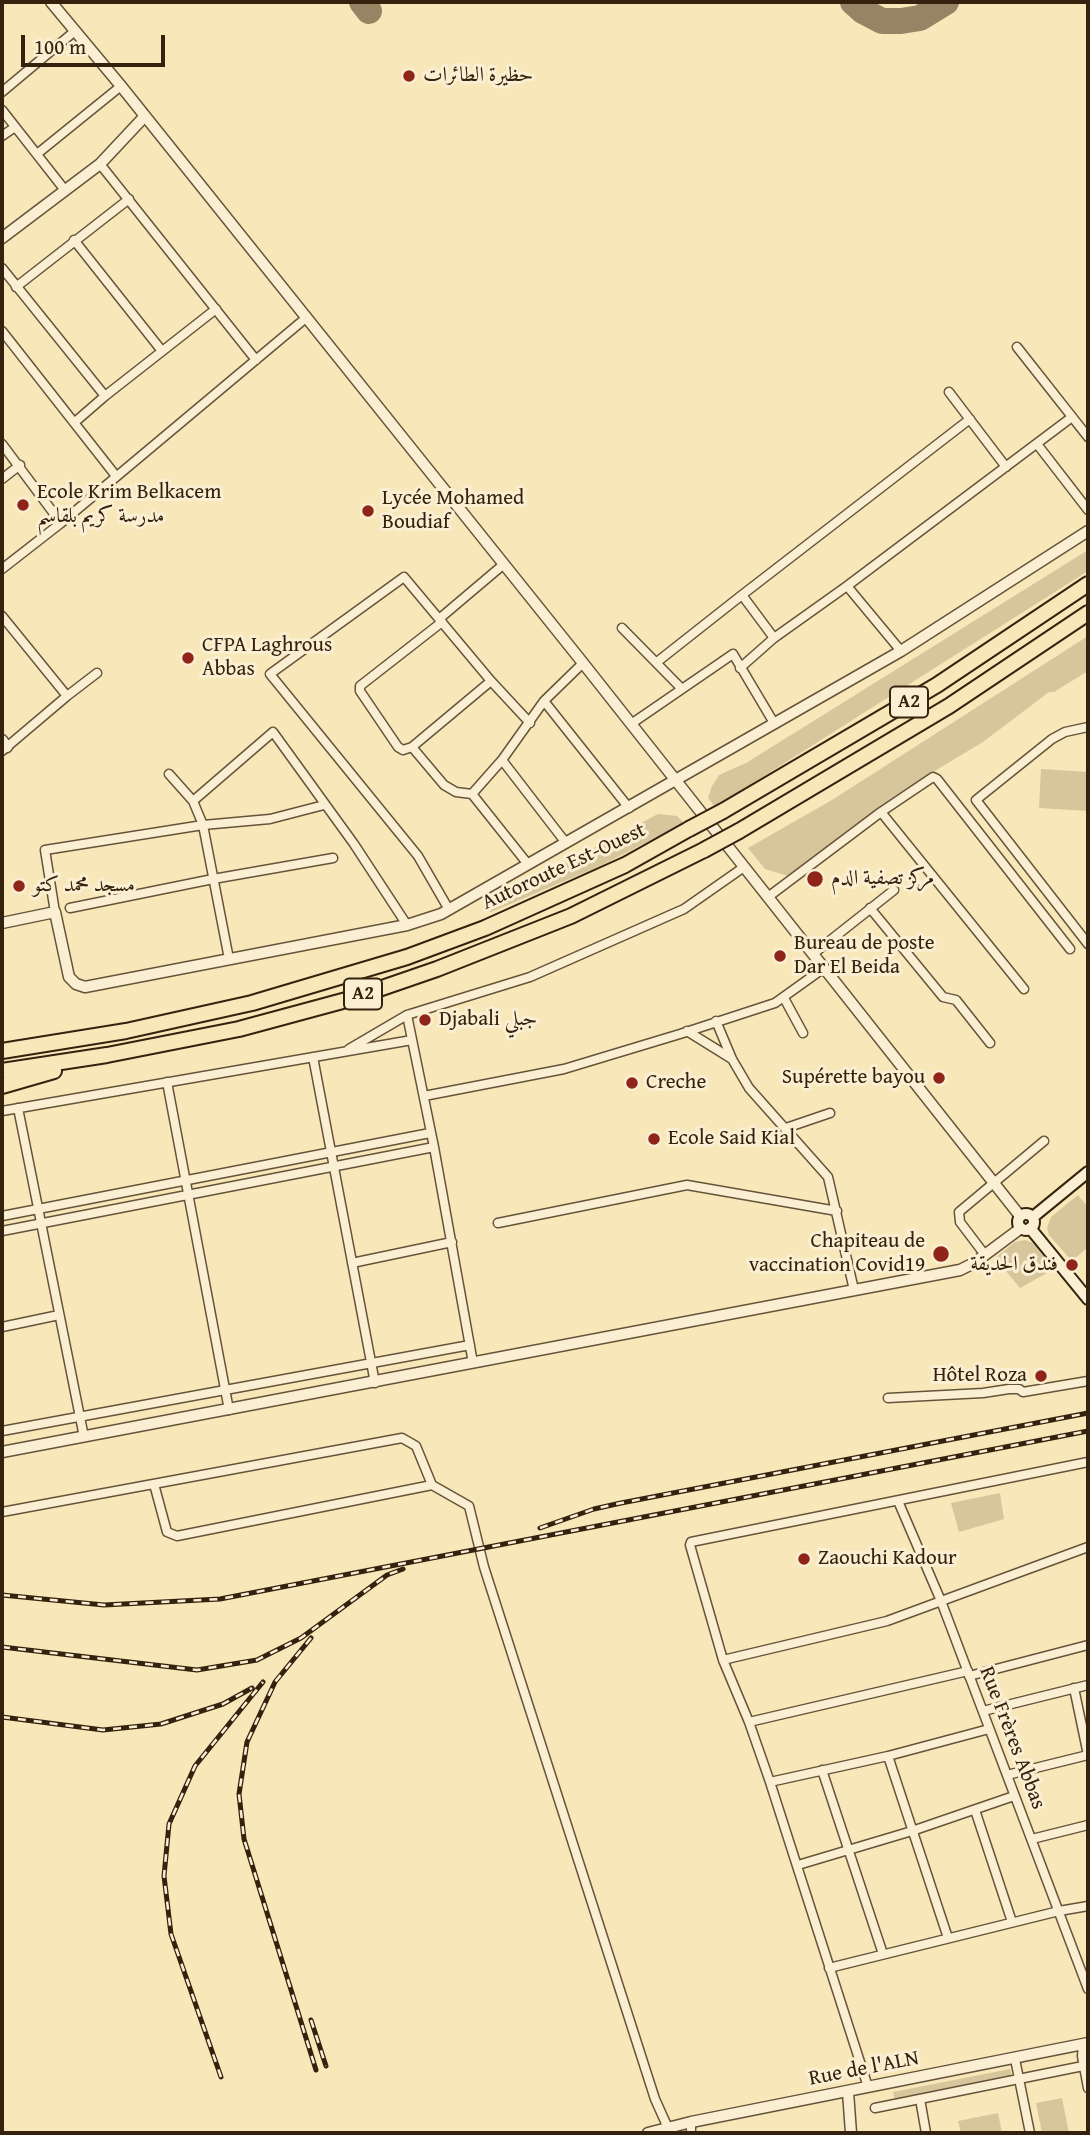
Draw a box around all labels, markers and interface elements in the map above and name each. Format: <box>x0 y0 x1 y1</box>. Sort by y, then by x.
scale bar <box>24 21 168 65</box>
text: 100 m <box>34 31 86 62</box>
place label: حظيرة الطائرات <box>423 63 533 89</box>
marker: حظيرة الطائرات <box>401 68 417 84</box>
place label: Ecole Krim Belkacem مدرسة كريم بلقاسم <box>37 480 221 530</box>
place label: Lycée Mohamed Boudiaf <box>382 486 524 536</box>
marker: Ecole Krim Belkacem مدرسة كريم بلقاسم <box>15 497 31 513</box>
marker: Lycée Mohamed Boudiaf <box>360 503 376 519</box>
place label: CFPA Laghrous Abbas <box>202 633 332 683</box>
marker: CFPA Laghrous Abbas <box>180 650 196 666</box>
road number: A2 <box>890 687 928 718</box>
street label: Autoroute Est-Ouest <box>478 818 650 916</box>
place label: مركز تصفية الدم <box>831 866 934 892</box>
marker: مركز تصفية الدم <box>805 869 825 889</box>
place label: مسجد محمد كتو <box>33 873 135 899</box>
marker: مسجد محمد كتو <box>11 878 27 894</box>
place label: Bureau de poste Dar El Beida <box>794 931 935 981</box>
marker: Bureau de poste Dar El Beida <box>772 948 788 964</box>
road number: A2 <box>344 978 382 1010</box>
place label: Djabali جبلي <box>439 1007 537 1033</box>
marker: Djabali جبلي <box>417 1012 433 1028</box>
place label: Supérette bayou <box>782 1065 925 1091</box>
place label: Creche <box>646 1070 706 1096</box>
marker: Supérette bayou <box>931 1070 947 1086</box>
marker: Creche <box>624 1075 640 1091</box>
place label: Ecole Said Kial <box>668 1126 795 1152</box>
marker: Ecole Said Kial <box>646 1131 662 1147</box>
place label: Chapiteau de vaccination Covid19 <box>749 1229 925 1279</box>
marker: Chapiteau de vaccination Covid19 <box>931 1244 951 1264</box>
place label: فندق الحديقة <box>970 1252 1058 1278</box>
marker: فندق الحديقة <box>1064 1257 1080 1273</box>
place label: Hôtel Roza <box>933 1363 1027 1389</box>
marker: Hôtel Roza <box>1033 1368 1049 1384</box>
place label: Zaouchi Kadour <box>818 1546 957 1572</box>
marker: Zaouchi Kadour <box>796 1551 812 1567</box>
street label: Rue Frères Abbas <box>973 1663 1051 1813</box>
street label: Rue de l'ALN <box>807 2046 921 2092</box>

